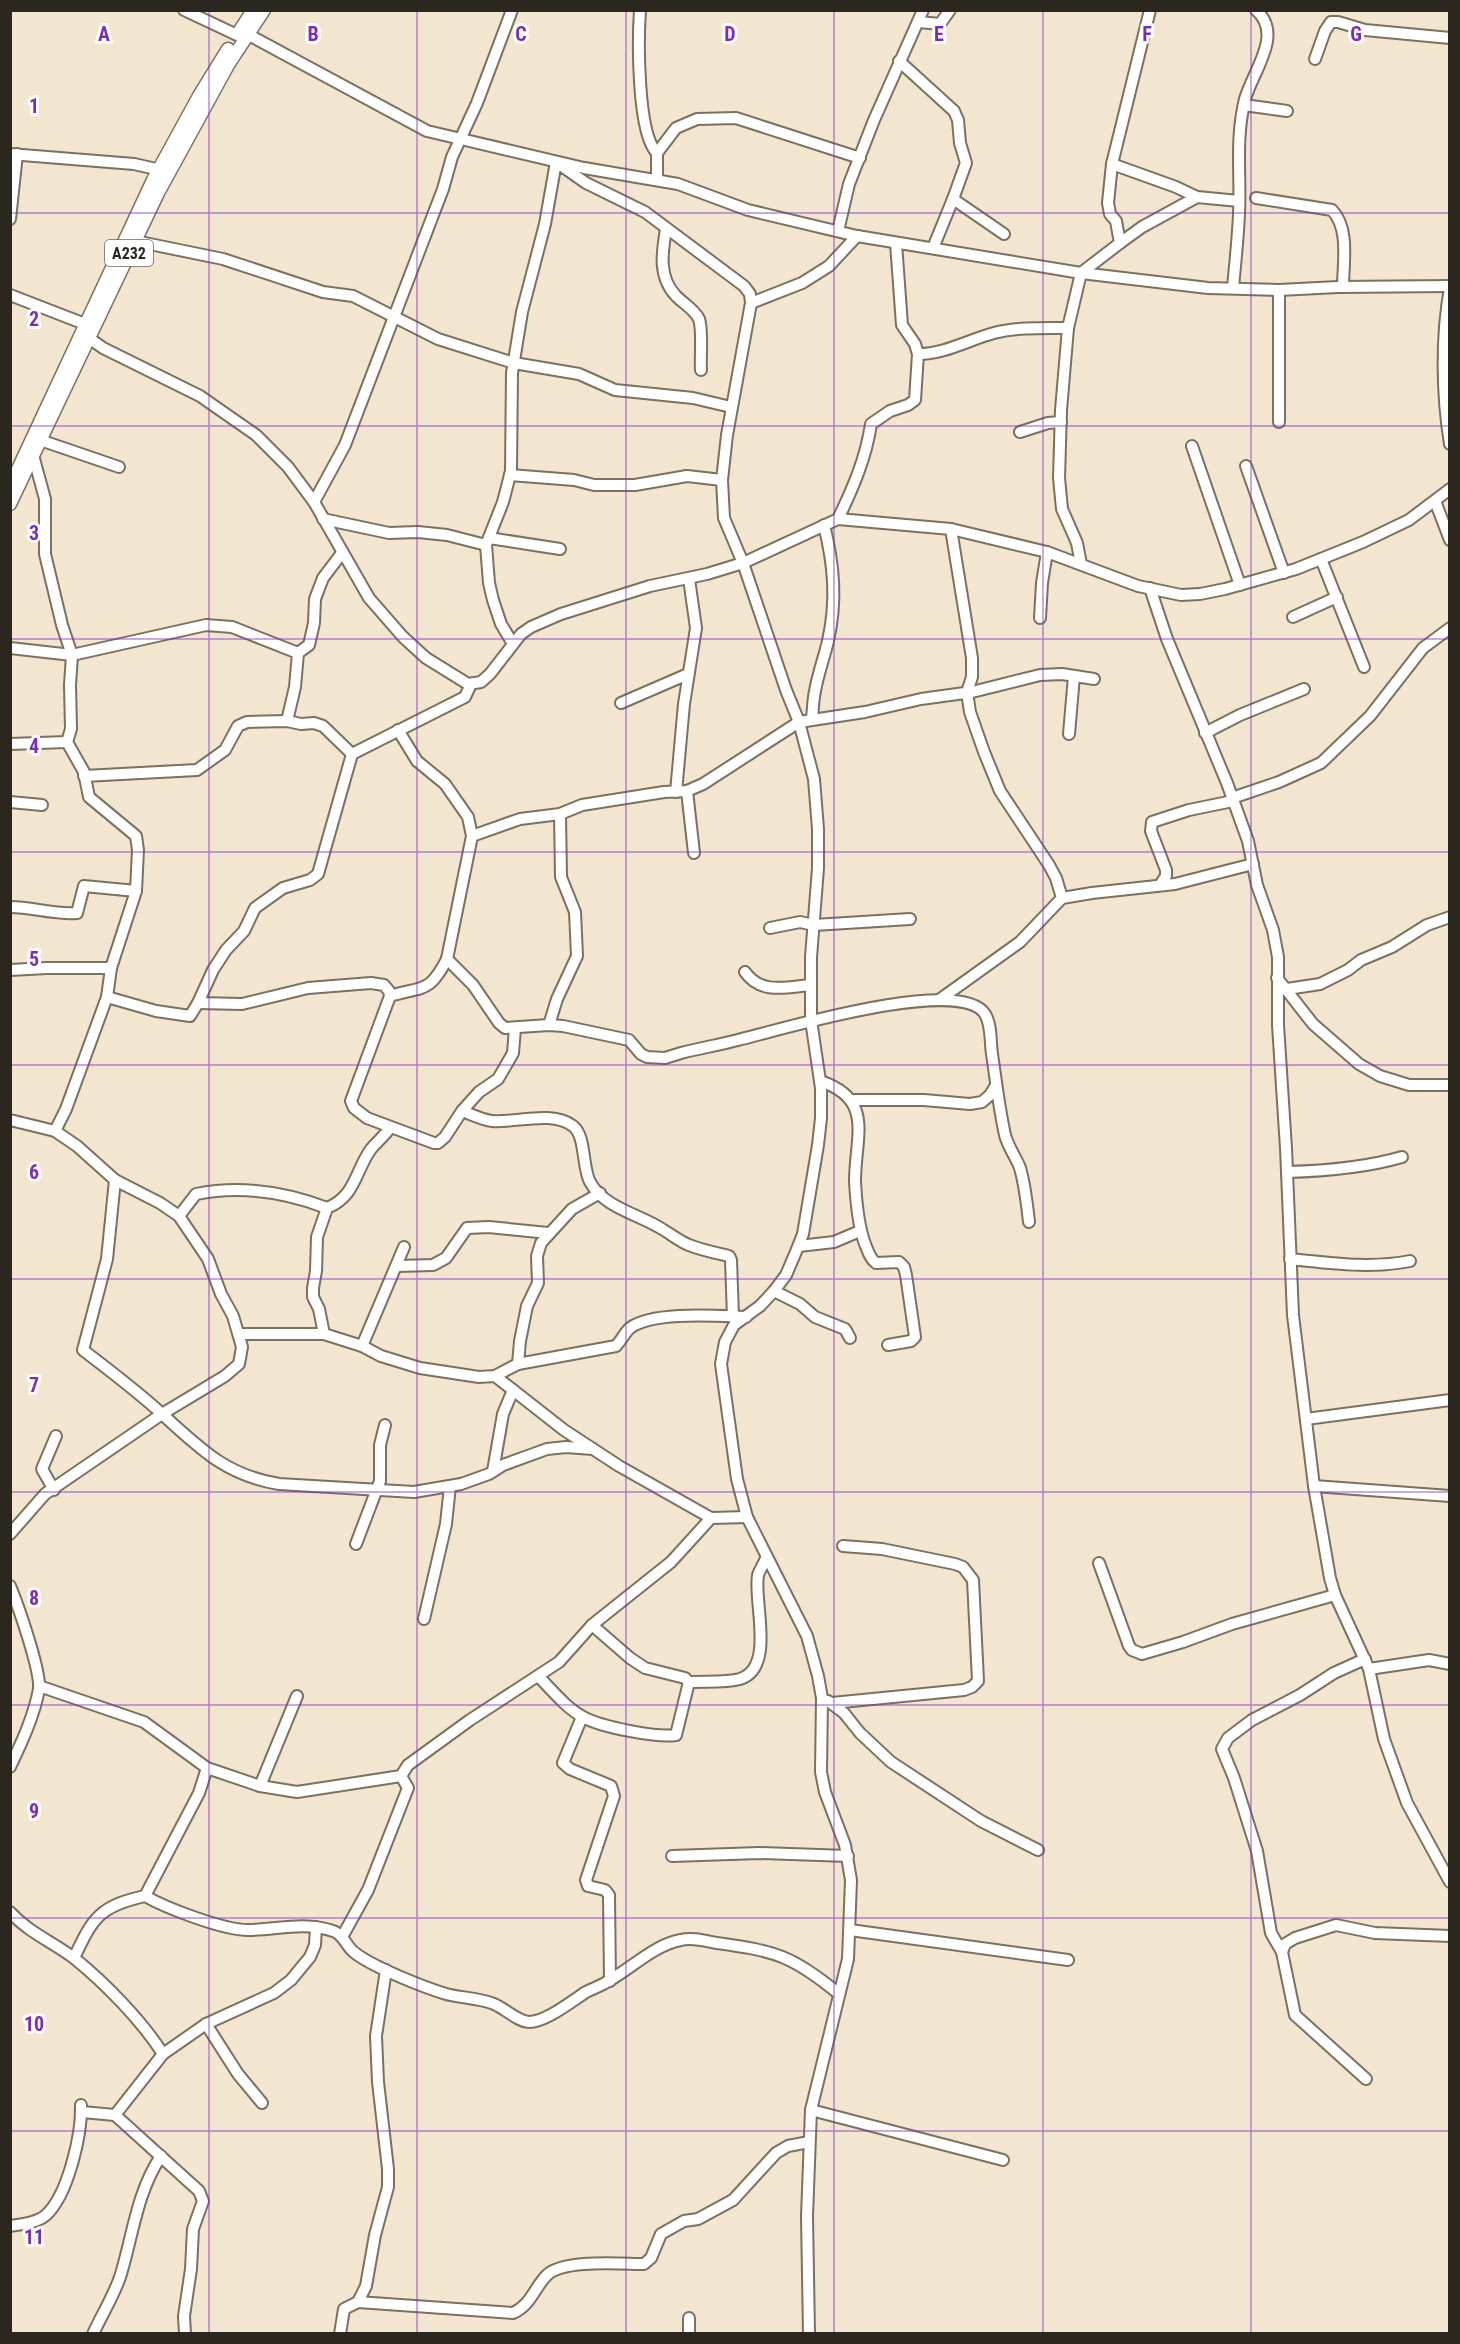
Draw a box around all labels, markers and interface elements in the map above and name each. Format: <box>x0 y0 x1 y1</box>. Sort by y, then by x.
text: A <box>98 22 110 46</box>
text: B <box>307 22 319 46</box>
text: C <box>515 22 527 46</box>
text: D <box>724 22 736 46</box>
text: E <box>934 22 944 46</box>
text: F <box>1142 22 1152 46</box>
text: G <box>1350 22 1362 46</box>
text: 1 <box>29 94 39 118</box>
road number: A232 <box>105 240 153 266</box>
text: 2 <box>29 307 39 331</box>
text: 3 <box>29 521 39 545</box>
text: 4 <box>29 734 39 758</box>
text: 5 <box>29 947 39 971</box>
text: 6 <box>29 1160 39 1184</box>
text: 7 <box>29 1373 39 1397</box>
text: 8 <box>29 1586 39 1610</box>
text: 9 <box>29 1799 39 1823</box>
text: 10 <box>24 2012 44 2036</box>
text: 11 <box>24 2225 44 2249</box>

